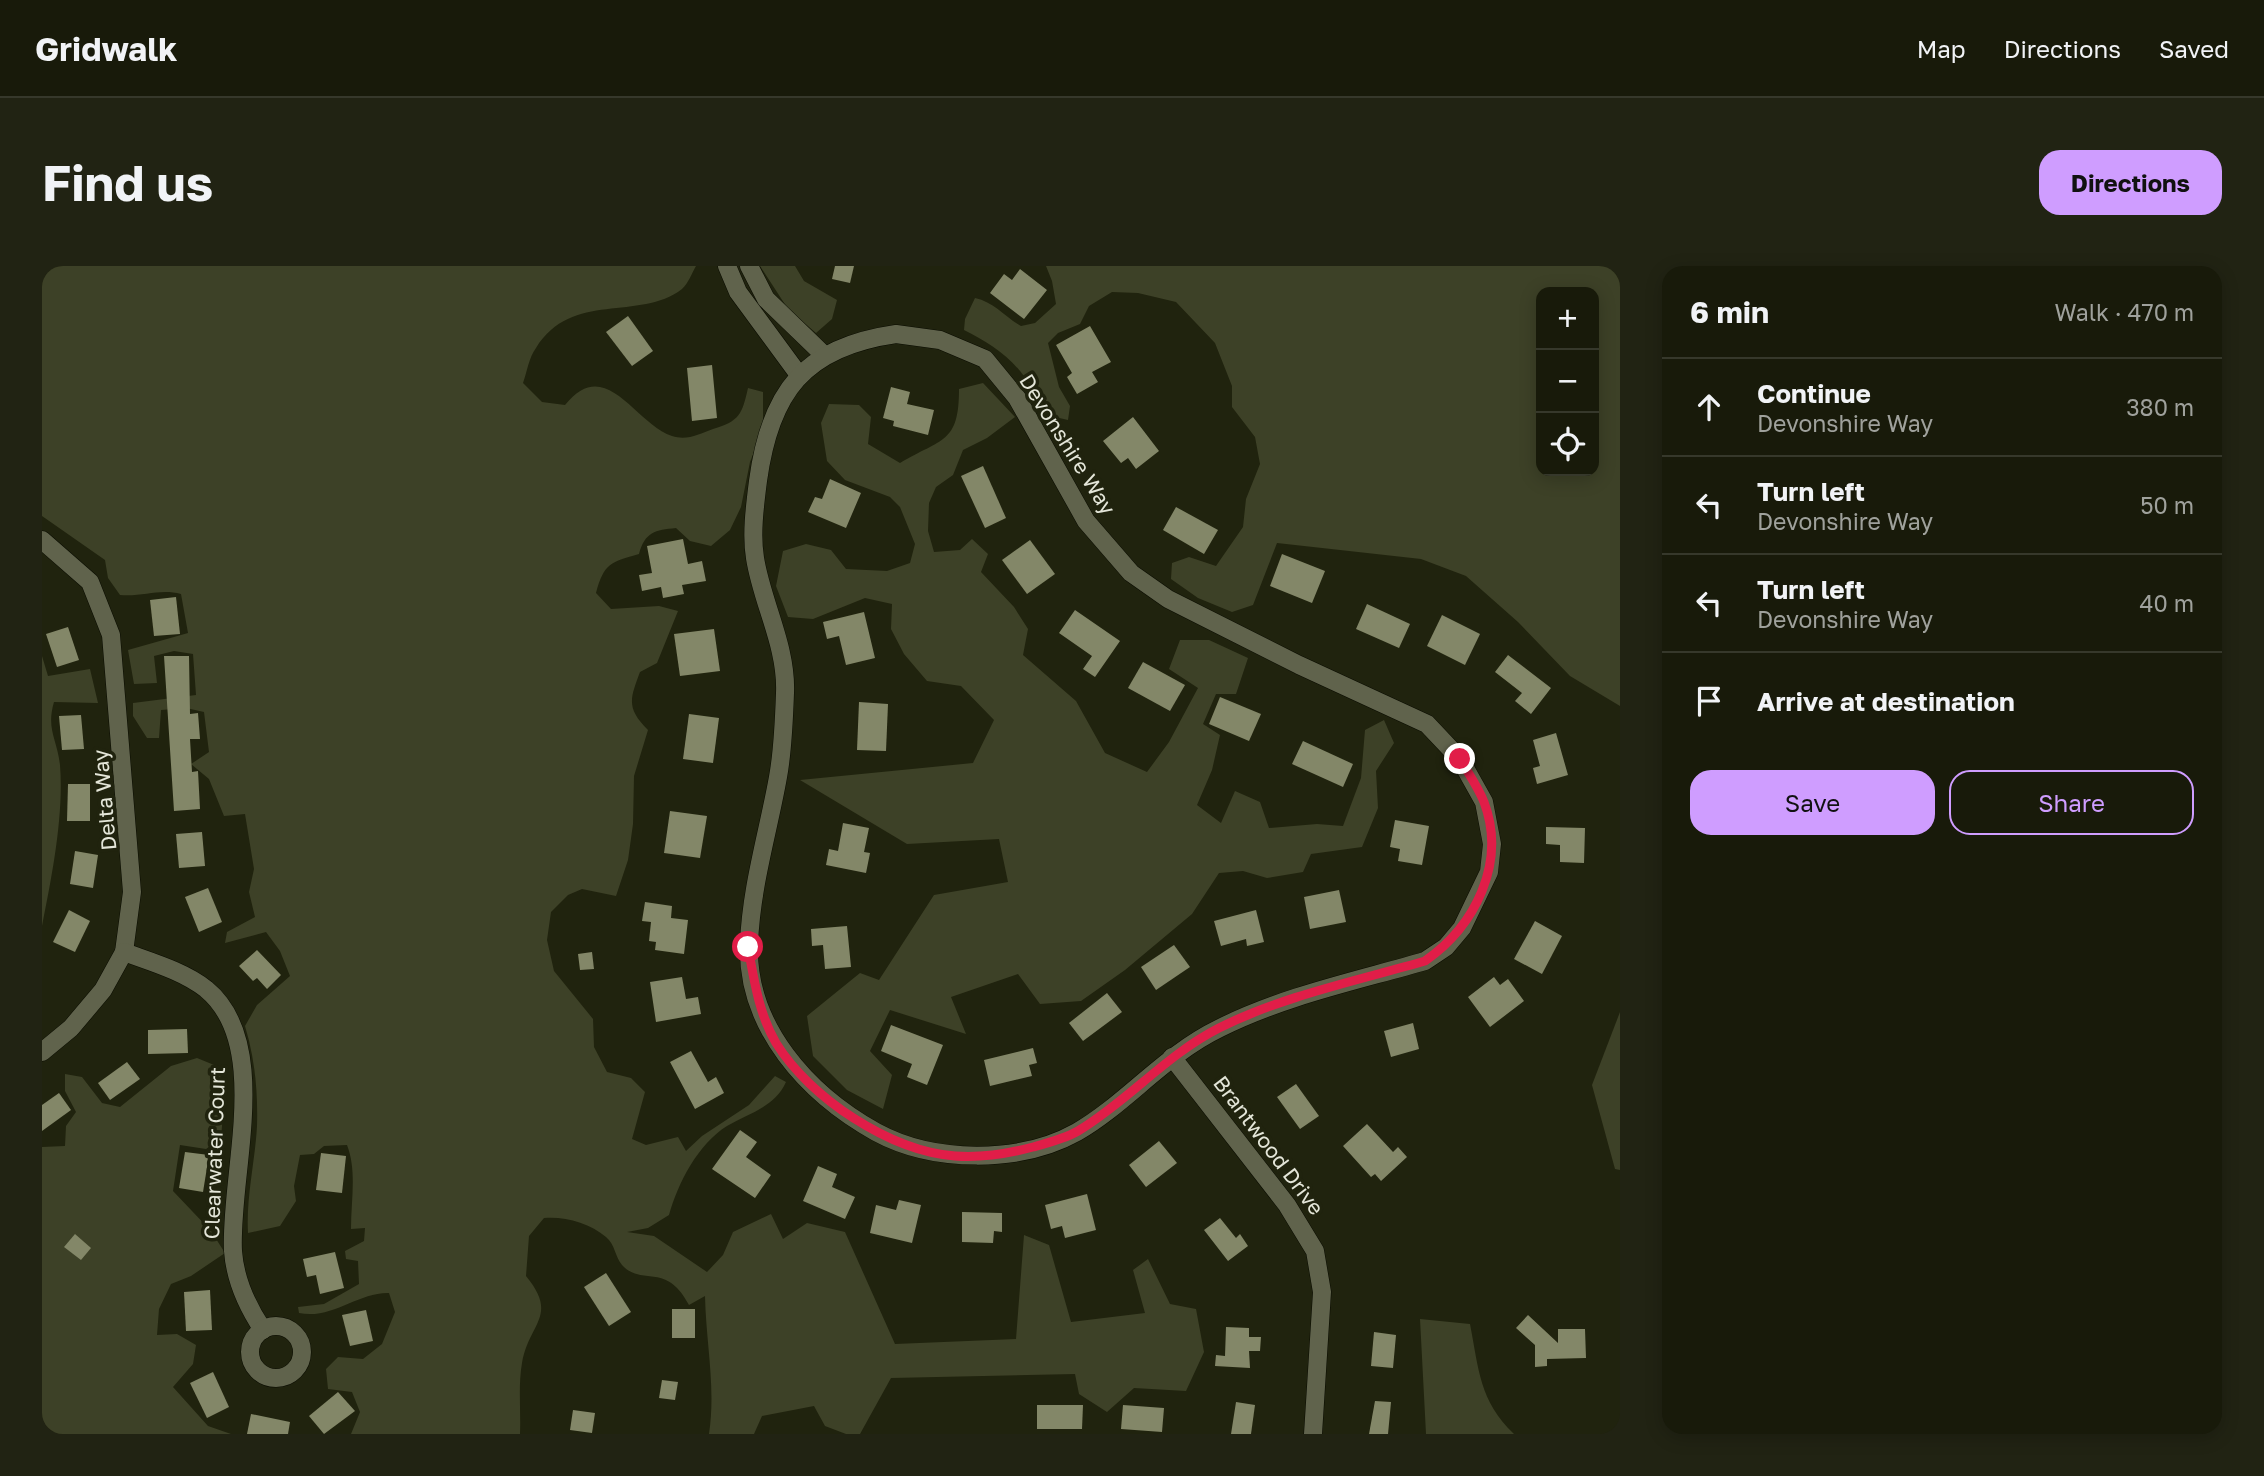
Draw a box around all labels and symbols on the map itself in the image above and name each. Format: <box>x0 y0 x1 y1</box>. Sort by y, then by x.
street label: Devonshire Way <box>1014 369 1122 519</box>
route end <box>1444 743 1475 774</box>
street label: Delta Way <box>87 748 121 852</box>
route start <box>732 931 763 962</box>
street label: Clearwater Court <box>198 1066 230 1240</box>
street label: Brantwood Drive <box>1208 1070 1330 1220</box>

